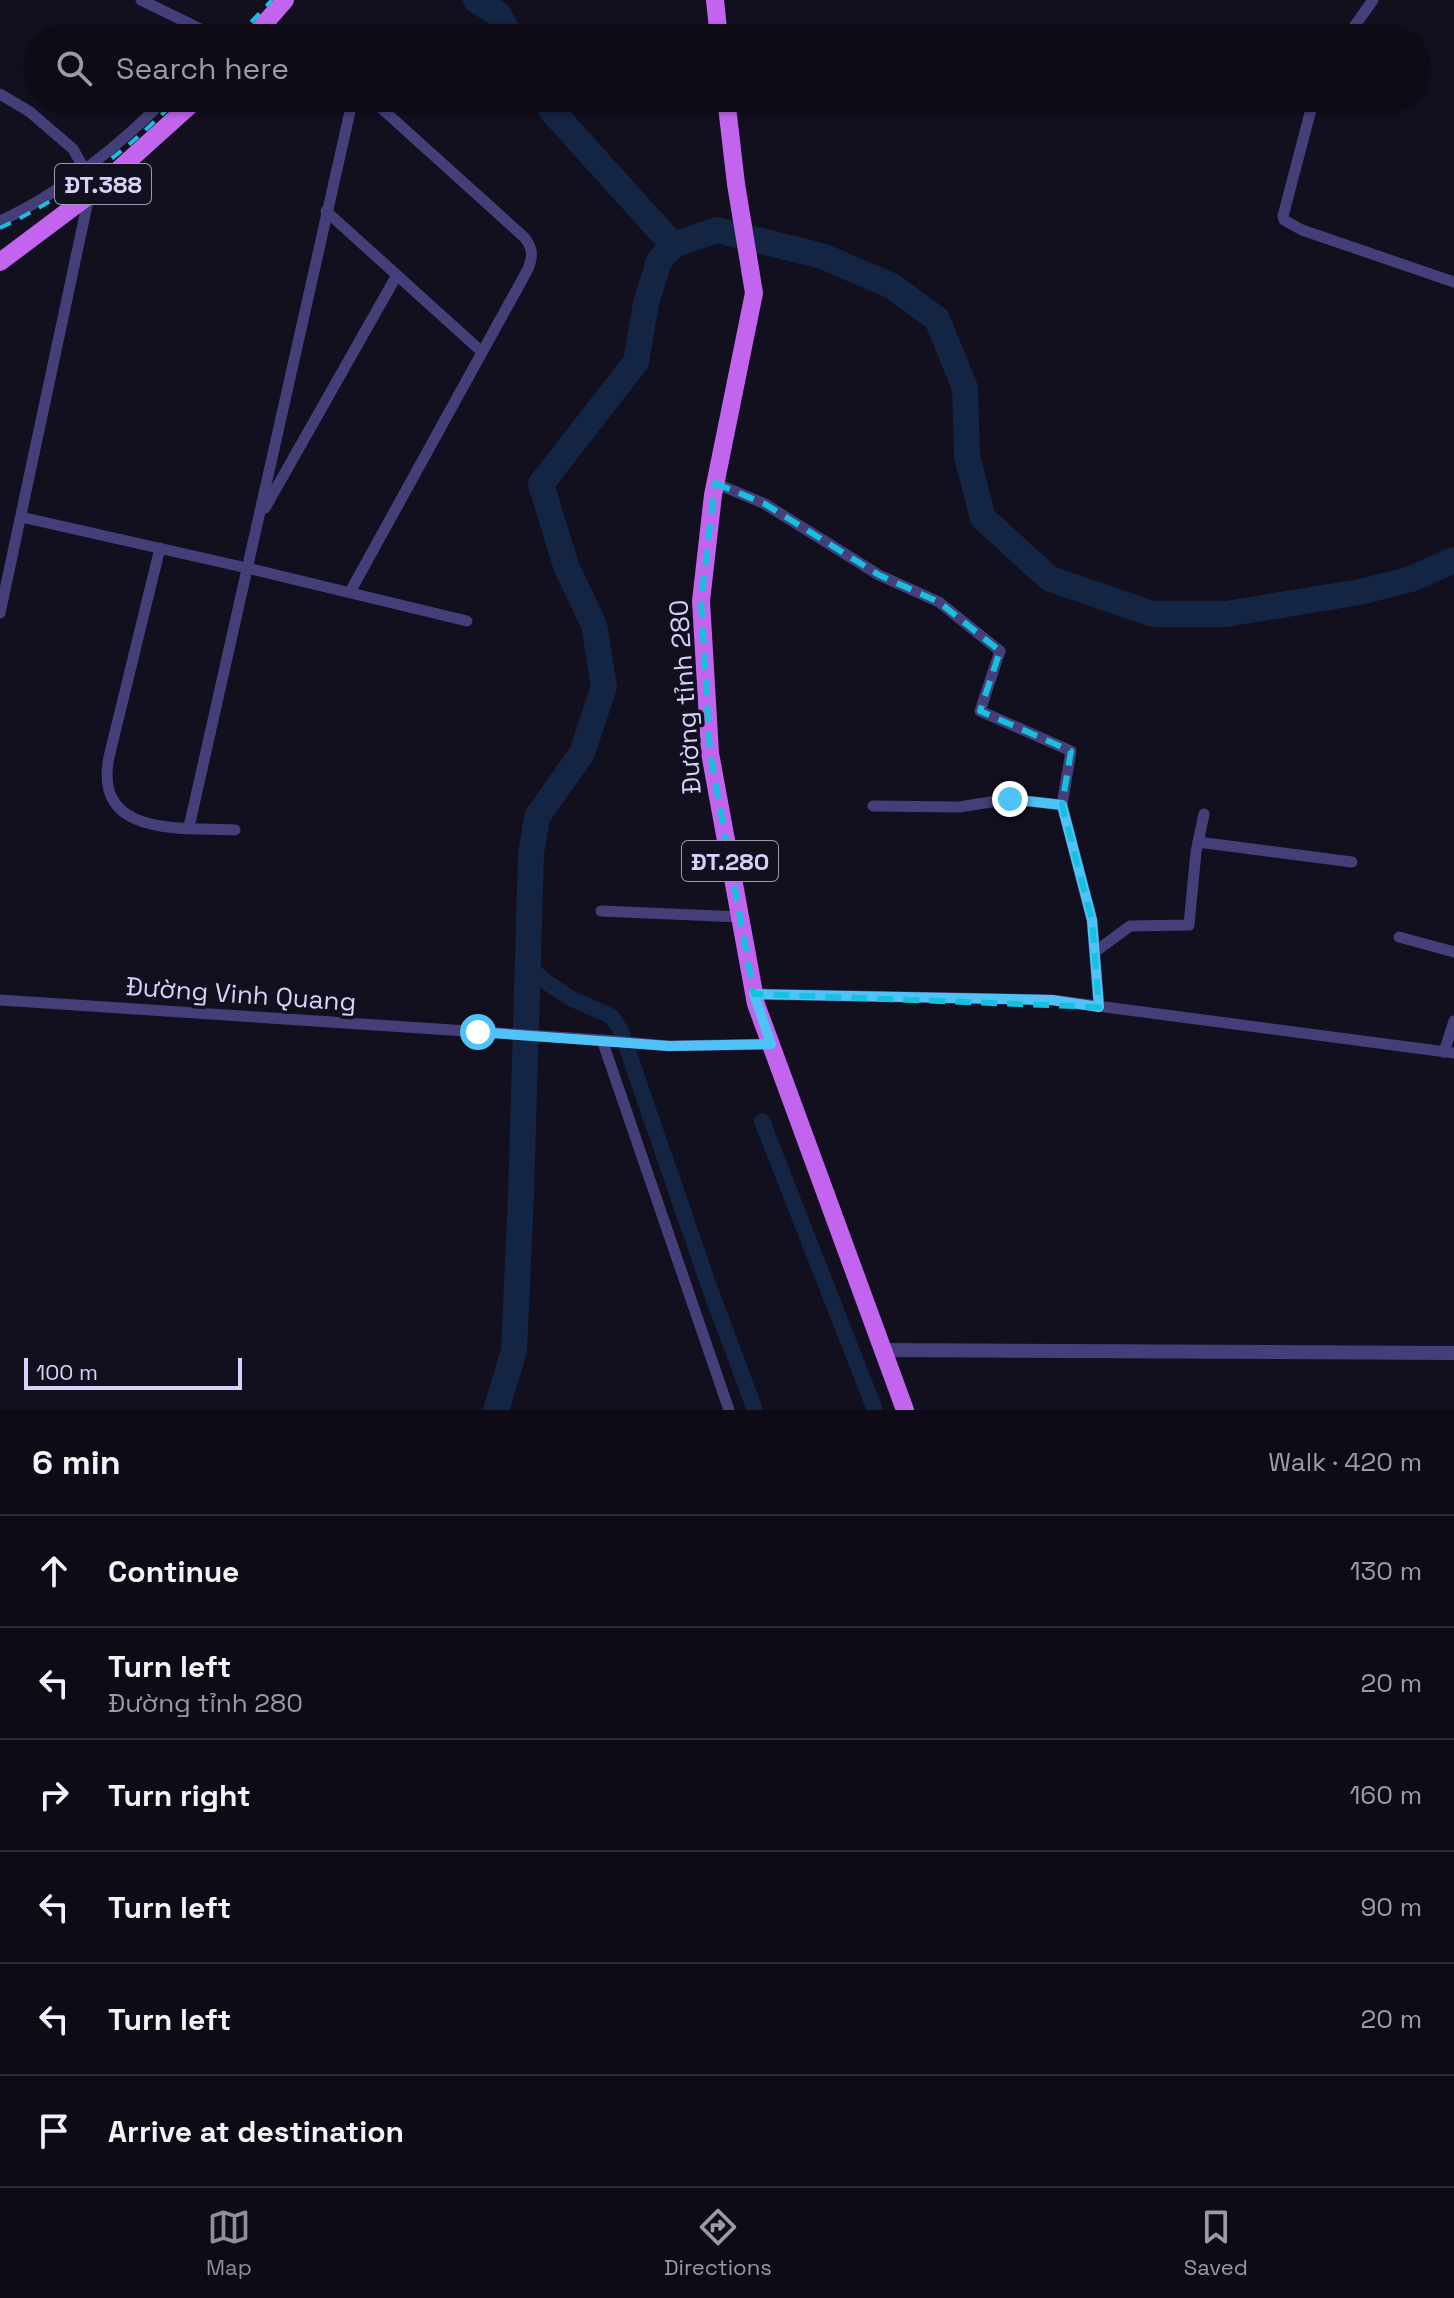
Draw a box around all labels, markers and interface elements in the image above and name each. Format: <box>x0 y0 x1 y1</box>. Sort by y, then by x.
search box <box>24 24 1430 112</box>
icon: search <box>52 46 96 90</box>
text: Search here <box>116 49 289 88</box>
road number: ĐT.388 <box>55 164 151 204</box>
street label: Đường tỉnh 280 <box>661 599 709 795</box>
route end <box>992 781 1028 817</box>
road number: ĐT.280 <box>682 841 778 881</box>
street label: Đường Vinh Quang <box>125 969 357 1019</box>
route start <box>460 1014 496 1050</box>
scale bar <box>24 1354 242 1390</box>
text: 100 m <box>36 1358 98 1386</box>
text: 6 min <box>32 1441 121 1484</box>
text: Walk · 420 m <box>1268 1445 1422 1479</box>
icon: ahead <box>32 1549 76 1593</box>
text: Continue <box>108 1552 239 1591</box>
text: 130 m <box>1350 1554 1422 1588</box>
text: Turn left <box>108 1647 231 1686</box>
icon: left <box>32 1661 76 1705</box>
text: 20 m <box>1361 1666 1422 1700</box>
text: Đường tỉnh 280 <box>108 1686 303 1720</box>
icon: right <box>32 1773 76 1817</box>
text: Turn right <box>108 1776 251 1815</box>
text: 160 m <box>1350 1778 1422 1812</box>
icon: left <box>32 1885 76 1929</box>
text: Turn left <box>108 1888 231 1927</box>
text: 90 m <box>1360 1890 1422 1924</box>
icon: left <box>32 1997 76 2041</box>
text: Turn left <box>108 2000 231 2039</box>
text: 20 m <box>1361 2002 1422 2036</box>
icon: arrive <box>32 2109 76 2153</box>
text: Arrive at destination <box>108 2112 404 2151</box>
tab: Map <box>206 2205 252 2281</box>
tab: Directions <box>664 2205 772 2281</box>
tab: Saved <box>1184 2205 1248 2281</box>

